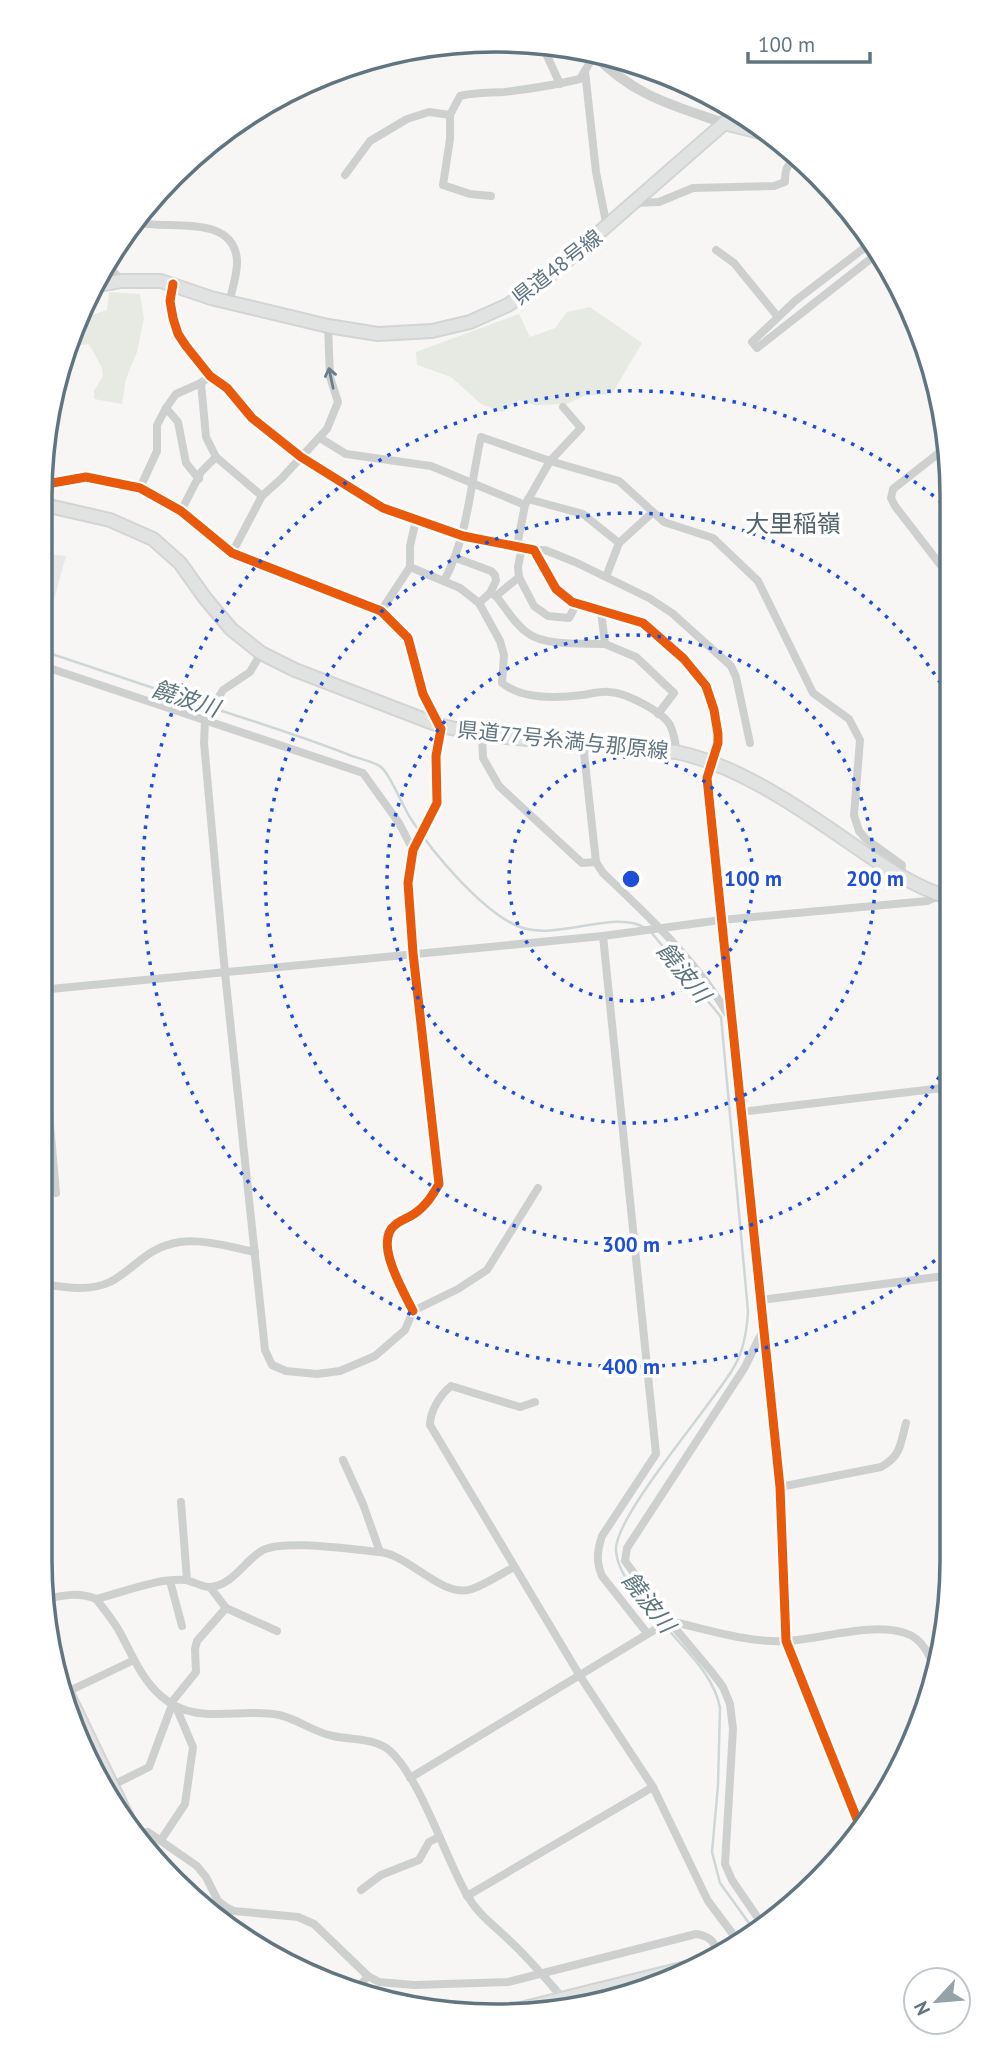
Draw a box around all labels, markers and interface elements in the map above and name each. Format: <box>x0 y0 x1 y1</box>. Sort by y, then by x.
scale bar <box>748 21 870 65</box>
text: 100 m <box>758 31 815 58</box>
street label: 県道48号線 <box>507 223 607 311</box>
one-way arrow <box>324 367 338 390</box>
district label: 大里稲嶺 <box>745 508 841 539</box>
water label: 饒波川 <box>149 674 226 723</box>
street label: 県道77号糸満与那原線 <box>456 715 670 765</box>
text: 100 m <box>724 865 782 892</box>
text: 200 m <box>846 865 904 892</box>
centre of rings <box>619 867 643 891</box>
water label: 饒波川 <box>651 936 719 1010</box>
text: 300 m <box>602 1231 660 1258</box>
text: 400 m <box>602 1353 660 1380</box>
water label: 饒波川 <box>616 1566 684 1640</box>
north arrow <box>902 1966 972 2036</box>
text: N <box>908 1998 935 2019</box>

